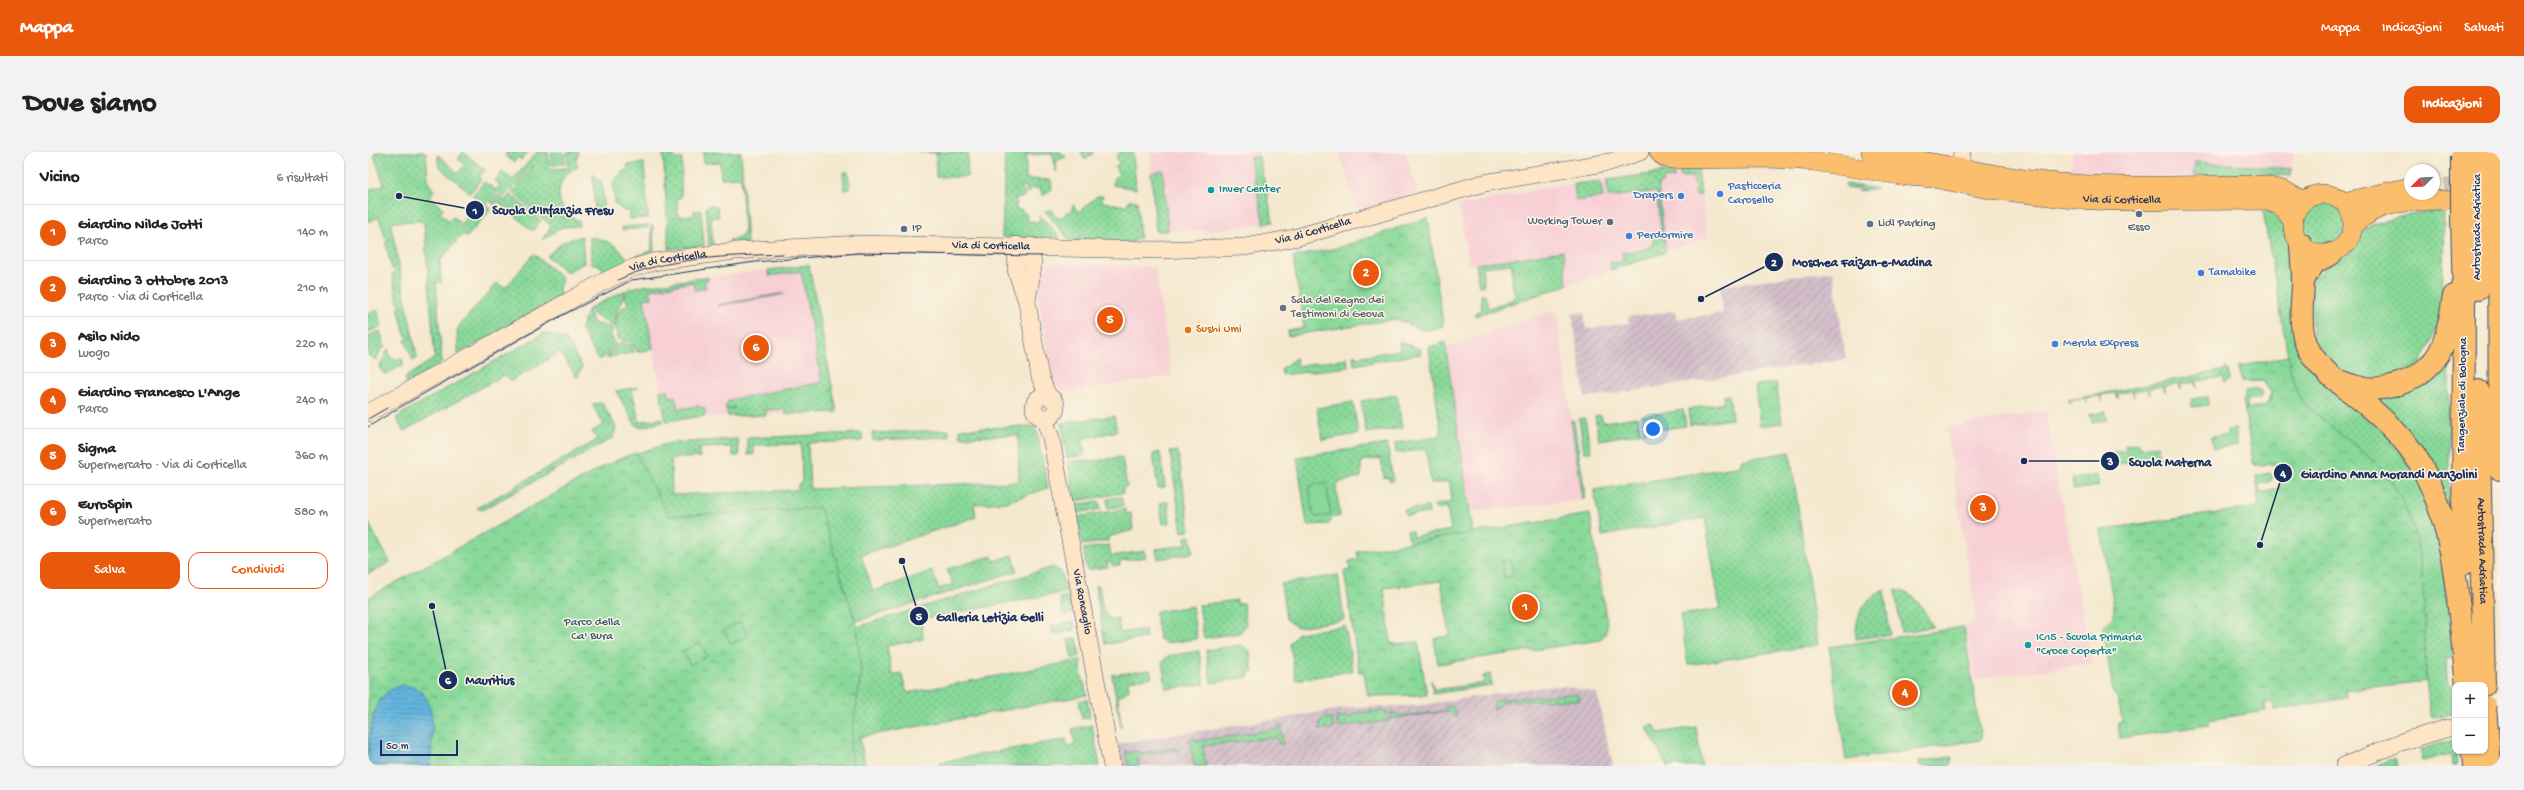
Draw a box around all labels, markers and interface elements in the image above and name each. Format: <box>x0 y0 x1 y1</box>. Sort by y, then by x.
text: Mappa <box>20 17 73 40</box>
text: Mappa <box>2321 20 2360 37</box>
text: Indicazioni <box>2382 20 2442 37</box>
text: Salvati <box>2464 20 2504 37</box>
button: Indicazioni <box>2404 86 2500 123</box>
text: Dove siamo <box>24 88 157 121</box>
north arrow <box>2404 164 2440 200</box>
text: Vicino <box>40 168 80 188</box>
text: 6 risultati <box>277 171 328 186</box>
street label: Autostrada Adriatica <box>2471 173 2485 280</box>
place label: Pasticceria Carosello <box>1727 180 1781 208</box>
place label: Inver Center <box>1219 183 1282 197</box>
marker: Inver Center <box>1206 185 1216 195</box>
place label: Drapers <box>1633 189 1674 203</box>
marker: Pasticceria Carosello <box>1715 189 1725 199</box>
marker: Drapers <box>1676 191 1686 201</box>
street label: Via di Corticella <box>2082 192 2161 208</box>
callout: Scuola d'Infanzia Fresu <box>465 197 622 222</box>
text: Scuola d'Infanzia Fresu <box>492 203 615 219</box>
text: 1 <box>472 205 478 219</box>
marker: Esso <box>2134 209 2144 219</box>
street label: Via di Corticella <box>1273 215 1353 248</box>
place label: Working Tower <box>1527 215 1604 229</box>
text: Giardino Nilde Jotti <box>78 216 203 234</box>
marker: Working Tower <box>1605 217 1615 227</box>
place label: Lidl Parking <box>1878 217 1936 231</box>
marker: Lidl Parking <box>1865 219 1875 229</box>
place label: Esso <box>2128 221 2150 235</box>
place label: IP <box>912 222 922 236</box>
marker: IP <box>899 224 909 234</box>
text: 1 <box>50 225 56 240</box>
text: 140 m <box>297 225 328 240</box>
place label: Perdormire <box>1636 229 1694 243</box>
marker: Perdormire <box>1624 231 1634 241</box>
text: Parco <box>78 234 108 249</box>
street label: Via di Corticella <box>951 239 1030 254</box>
street label: Via di Corticella <box>627 248 708 276</box>
callout: Moschea Faizan-e-Madina <box>1764 249 1940 274</box>
text: Moschea Faizan-e-Madina <box>1792 256 1933 271</box>
text: 2 <box>1771 257 1777 271</box>
pin: 2 <box>1353 258 1379 288</box>
place label: Tamabike <box>2208 266 2257 280</box>
marker: Tamabike <box>2196 268 2206 278</box>
text: Giardino 3 ottobre 2013 <box>78 272 228 290</box>
text: 2 <box>50 281 56 296</box>
text: 210 m <box>297 281 328 296</box>
text: Parco · Via di Corticella <box>78 290 203 305</box>
place label: Sala del Regno dei Testimoni di Geova <box>1290 294 1384 322</box>
marker: Sala del Regno dei Testimoni di Geova <box>1278 303 1288 313</box>
pin: 5 <box>1097 305 1123 335</box>
place label: Sushi Umi <box>1196 323 1242 337</box>
marker: Sushi Umi <box>1183 325 1193 335</box>
text: Asilo Nido <box>78 328 140 346</box>
pin: 6 <box>743 333 769 363</box>
text: 3 <box>50 337 56 352</box>
text: 220 m <box>296 337 328 352</box>
place label: Merula Express <box>2063 337 2139 351</box>
street label: Tangenziale di Bologna <box>2455 337 2471 454</box>
marker: Merula Express <box>2050 339 2060 349</box>
text: Luogo <box>78 346 110 361</box>
text: Giardino Francesco L'Ange <box>78 384 240 402</box>
text: 4 <box>50 393 56 408</box>
text: 240 m <box>296 393 328 408</box>
text: Parco <box>78 402 108 417</box>
your location <box>1643 419 1663 439</box>
text: Sigma <box>78 440 116 458</box>
text: 5 <box>50 449 56 464</box>
text: 360 m <box>295 449 328 464</box>
callout: Scuola Materna <box>2100 449 2219 474</box>
text: 3 <box>2106 456 2113 470</box>
text: Scuola Materna <box>2129 456 2212 471</box>
text: Supermercato · Via di Corticella <box>78 458 247 473</box>
callout: Giardino Anna Morandi Manzolini <box>2273 461 2485 486</box>
text: 4 <box>2279 468 2286 482</box>
text: Giardino Anna Morandi Manzolini <box>2301 468 2477 483</box>
pin: 3 <box>1970 493 1996 523</box>
text: EuroSpin <box>78 496 132 514</box>
street label: Autostrada Adriatica <box>2473 498 2489 605</box>
text: 6 <box>50 505 56 520</box>
text: 580 m <box>294 505 328 520</box>
text: Supermercato <box>78 514 152 529</box>
button: Salva <box>40 552 180 589</box>
button: Condividi <box>188 552 328 589</box>
street label: Via Roncaglio <box>1068 567 1094 636</box>
pin: 1 <box>1512 592 1538 622</box>
callout: Galleria Letizia Gelli <box>909 604 1052 629</box>
text: 5 <box>916 611 923 625</box>
text: Galleria Letizia Gelli <box>936 611 1044 626</box>
park label: Parco della Ca' Bura <box>563 616 620 644</box>
place label: IC15 - Scuola Primaria "Croce Coperta" <box>2036 631 2142 659</box>
marker: IC15 - Scuola Primaria "Croce Coperta" <box>2023 640 2033 650</box>
callout: Mauritius <box>438 667 522 692</box>
text: Mauritius <box>466 674 516 689</box>
text: 6 <box>445 675 452 689</box>
pin: 4 <box>1892 678 1918 708</box>
map controls <box>2452 682 2488 754</box>
button: + <box>2452 682 2488 718</box>
button: − <box>2452 718 2488 754</box>
scale bar <box>380 738 458 757</box>
text: 50 m <box>386 741 408 753</box>

